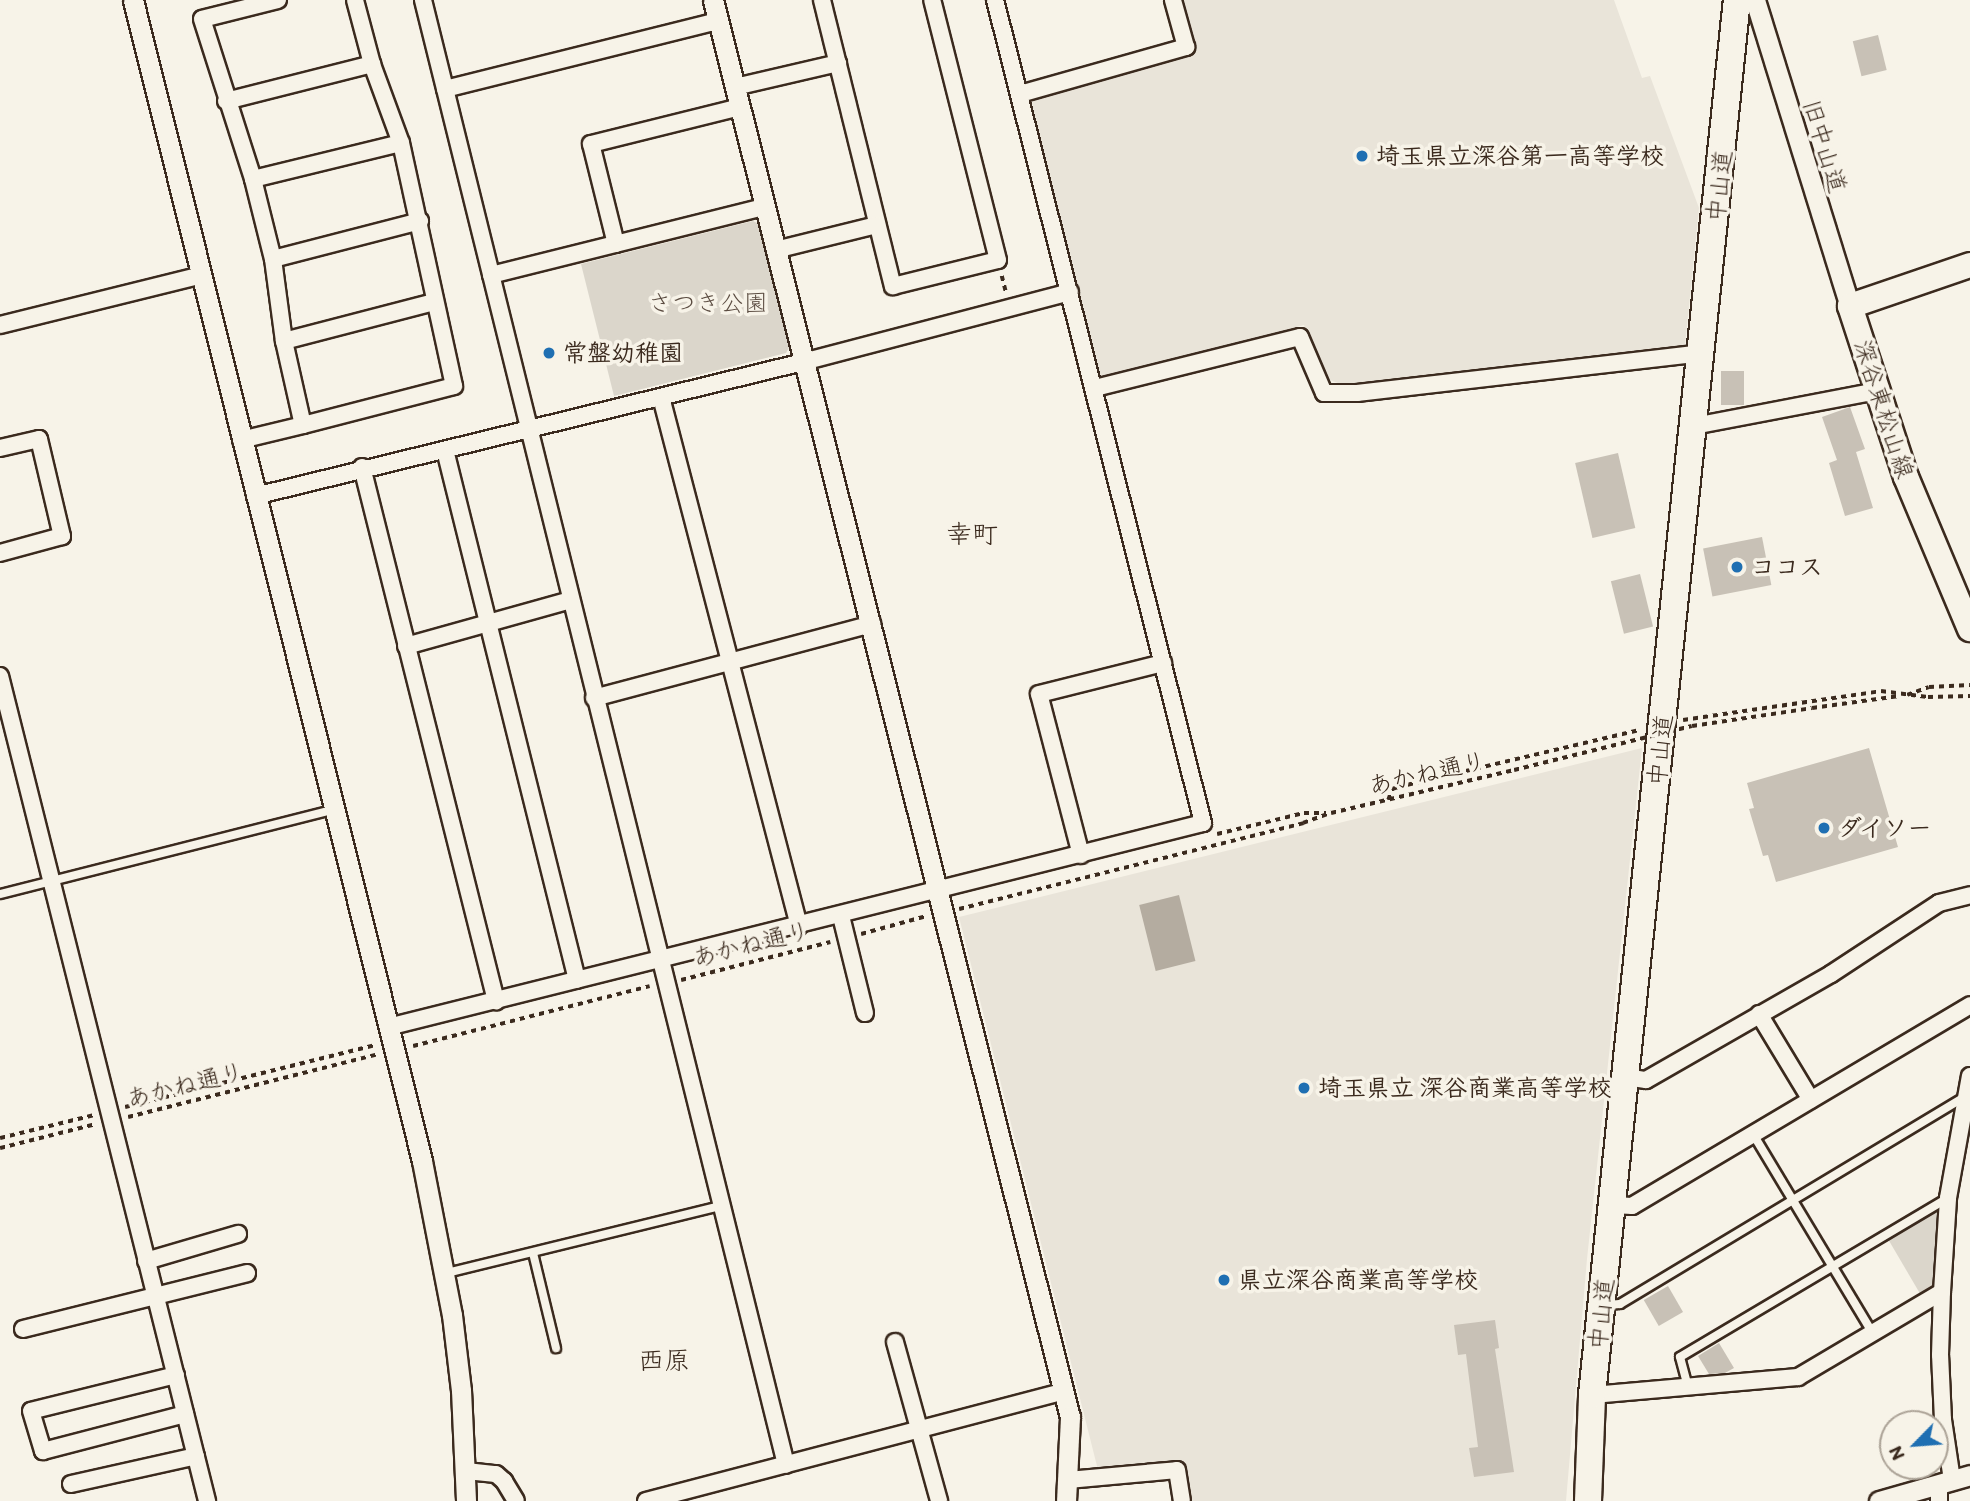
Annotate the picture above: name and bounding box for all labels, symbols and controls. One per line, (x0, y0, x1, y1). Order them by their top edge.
street label: 旧中山道 (1797, 96, 1853, 196)
place label: 埼玉県立深谷第一高等学校 (1376, 142, 1664, 170)
marker: 埼玉県立深谷第一高等学校 (1354, 148, 1370, 164)
street label: 中山道 (1701, 149, 1737, 223)
park label: さつき公園 (648, 289, 768, 317)
street label: 深谷東松山線 (1848, 336, 1920, 482)
place label: 常盤幼稚園 (563, 339, 683, 367)
marker: 常盤幼稚園 (541, 345, 557, 361)
district label: 幸町 (946, 519, 998, 551)
place label: ココス (1751, 553, 1823, 581)
marker: ココス (1729, 559, 1745, 575)
street label: 中山道 (1642, 713, 1678, 787)
street label: あかね通り (1365, 745, 1489, 801)
place label: ダイソー (1838, 814, 1934, 842)
marker: ダイソー (1816, 820, 1832, 836)
street label: あかね通り (689, 916, 813, 972)
street label: あかね通り (123, 1057, 247, 1113)
place label: 埼玉県立 深谷商業高等学校 (1318, 1074, 1611, 1102)
marker: 埼玉県立 深谷商業高等学校 (1296, 1080, 1312, 1096)
place label: 県立深谷商業高等学校 (1238, 1266, 1478, 1294)
marker: 県立深谷商業高等学校 (1216, 1272, 1232, 1288)
street label: 中山道 (1583, 1277, 1619, 1351)
district label: 西原 (638, 1345, 690, 1377)
north arrow (1879, 1410, 1949, 1480)
text: N (1883, 1443, 1909, 1464)

